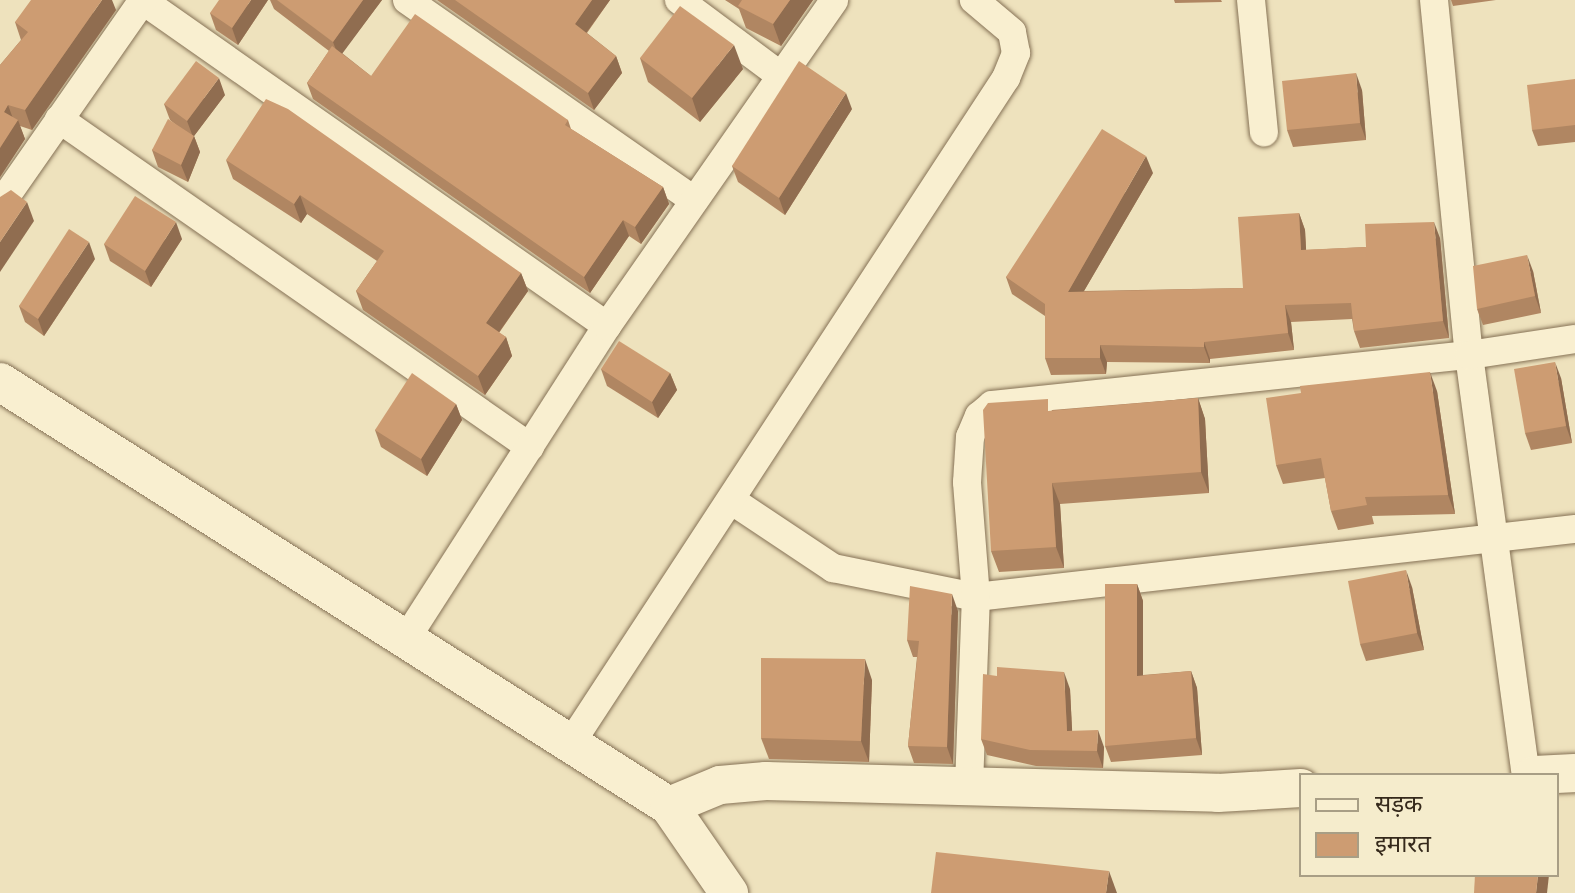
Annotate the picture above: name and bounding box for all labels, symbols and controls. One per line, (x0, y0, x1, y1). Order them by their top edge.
legend (1299, 773, 1559, 877)
text: सड़क (1375, 788, 1423, 819)
text: इमारत (1375, 828, 1431, 859)

